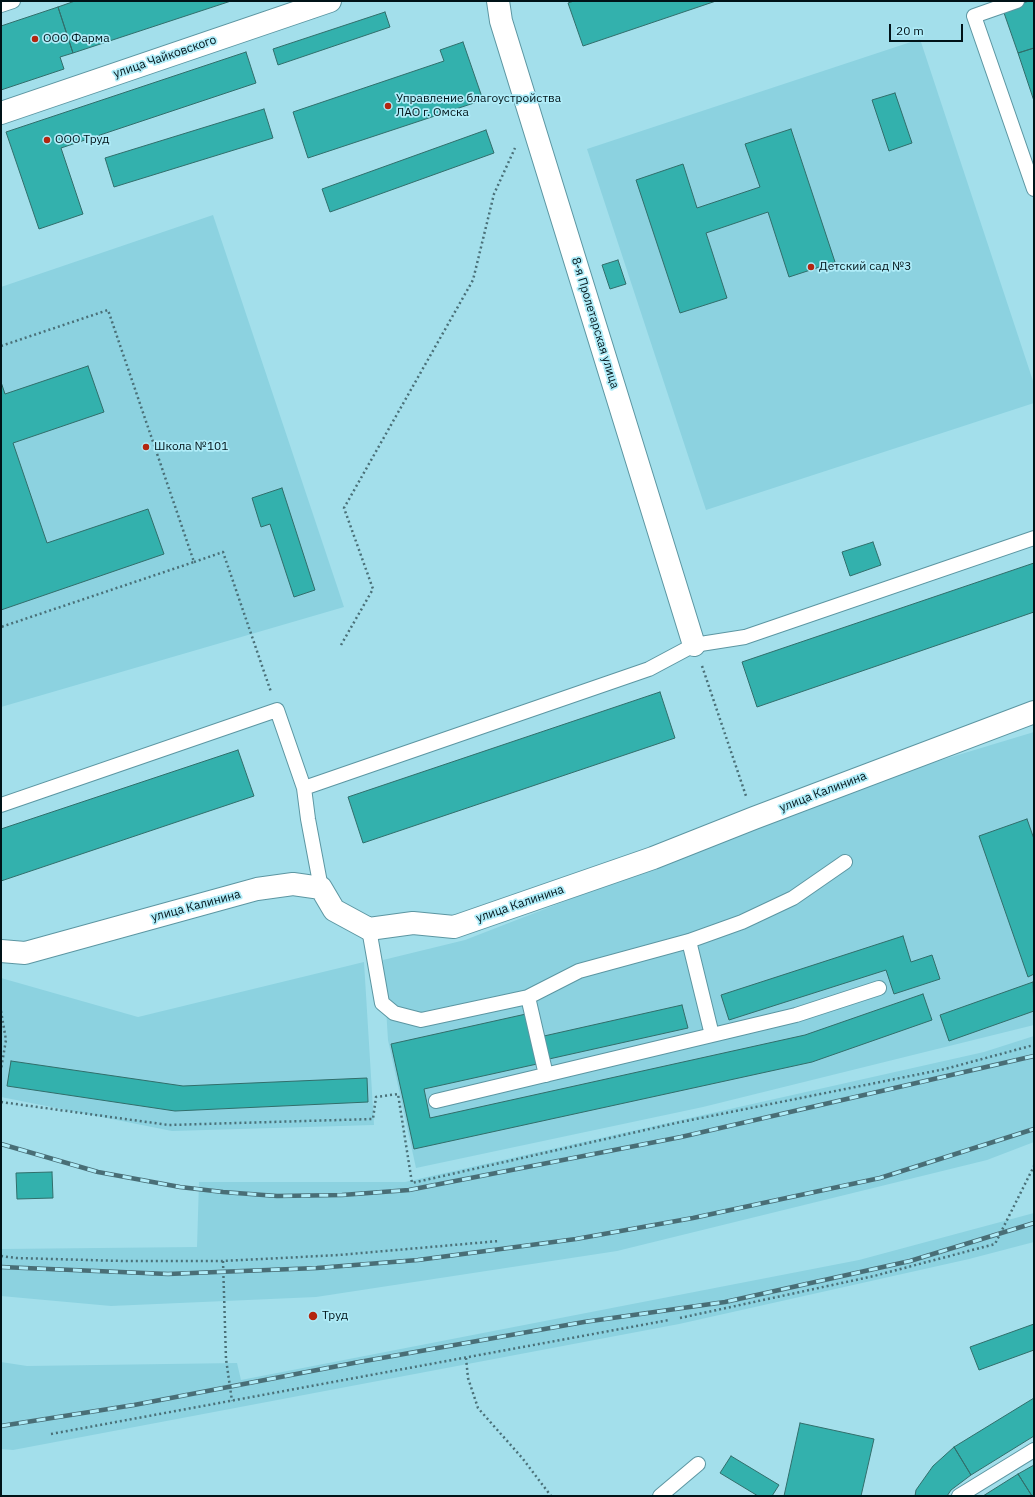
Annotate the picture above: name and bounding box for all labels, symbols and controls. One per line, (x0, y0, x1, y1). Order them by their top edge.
scale bar (891, 16, 965, 42)
text: 20 m (896, 23, 924, 38)
place label: ООО Фарма (43, 32, 110, 46)
street label: улица Чайковского (112, 33, 218, 81)
marker: ООО Фарма (30, 34, 40, 44)
place label: Управление благоустройства ЛАО г. Омска (396, 92, 561, 120)
marker: Управление благоустройства ЛАО г. Омска (383, 101, 393, 111)
place label: ООО Труд (55, 133, 109, 147)
marker: ООО Труд (42, 135, 52, 145)
street label: 8-я Пролетарская улица (568, 256, 622, 390)
place label: Детский сад №3 (819, 260, 911, 274)
marker: Детский сад №3 (806, 262, 816, 272)
place label: Школа №101 (154, 440, 228, 454)
marker: Школа №101 (141, 442, 151, 452)
street label: улица Калинина (778, 769, 868, 815)
street label: улица Калинина (474, 882, 566, 926)
street label: улица Калинина (150, 887, 242, 925)
place label: Труд (322, 1309, 348, 1323)
marker: Труд (307, 1310, 319, 1322)

